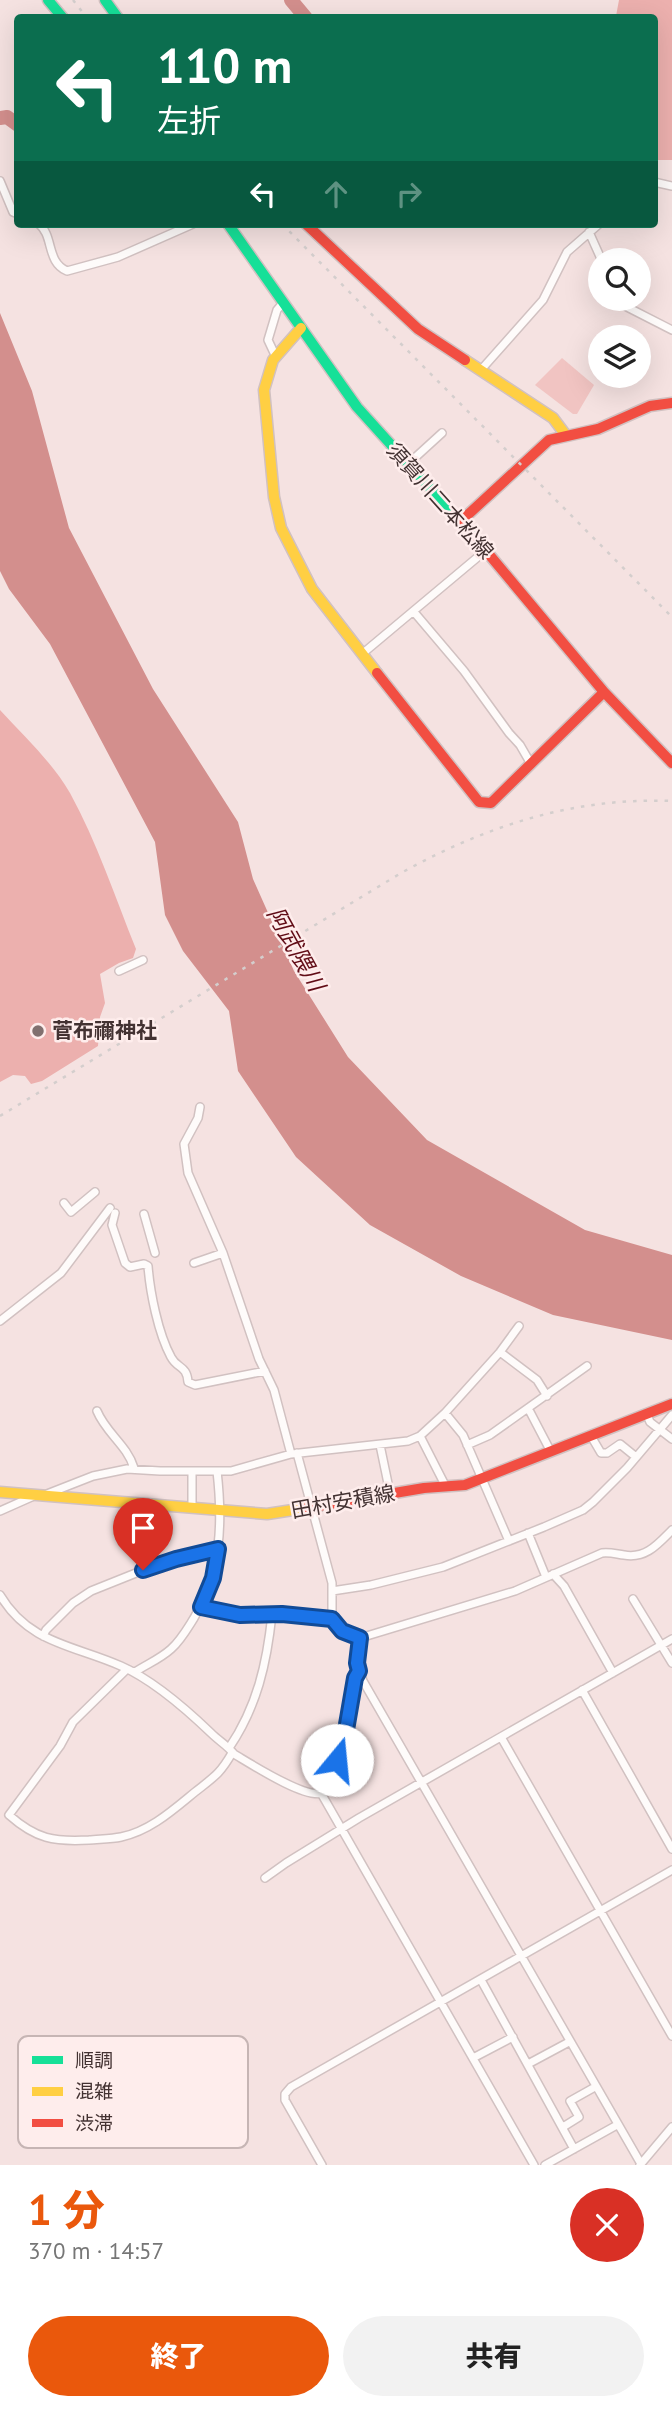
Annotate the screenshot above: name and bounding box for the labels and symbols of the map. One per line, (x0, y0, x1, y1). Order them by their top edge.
street label: 須賀川二本松線 (381, 437, 500, 564)
water label: 阿武隈川 (261, 901, 333, 999)
place label: 菅布禰神社 (52, 1017, 157, 1044)
marker: 菅布禰神社 (30, 1023, 46, 1039)
street label: 田村安積線 (289, 1479, 397, 1524)
pin (113, 1498, 173, 1570)
position arrow (300, 1723, 374, 1797)
legend (18, 2036, 248, 2148)
text: 順調 (75, 2048, 113, 2072)
text: 混雑 (75, 2079, 113, 2103)
text: 渋滞 (75, 2111, 113, 2135)

